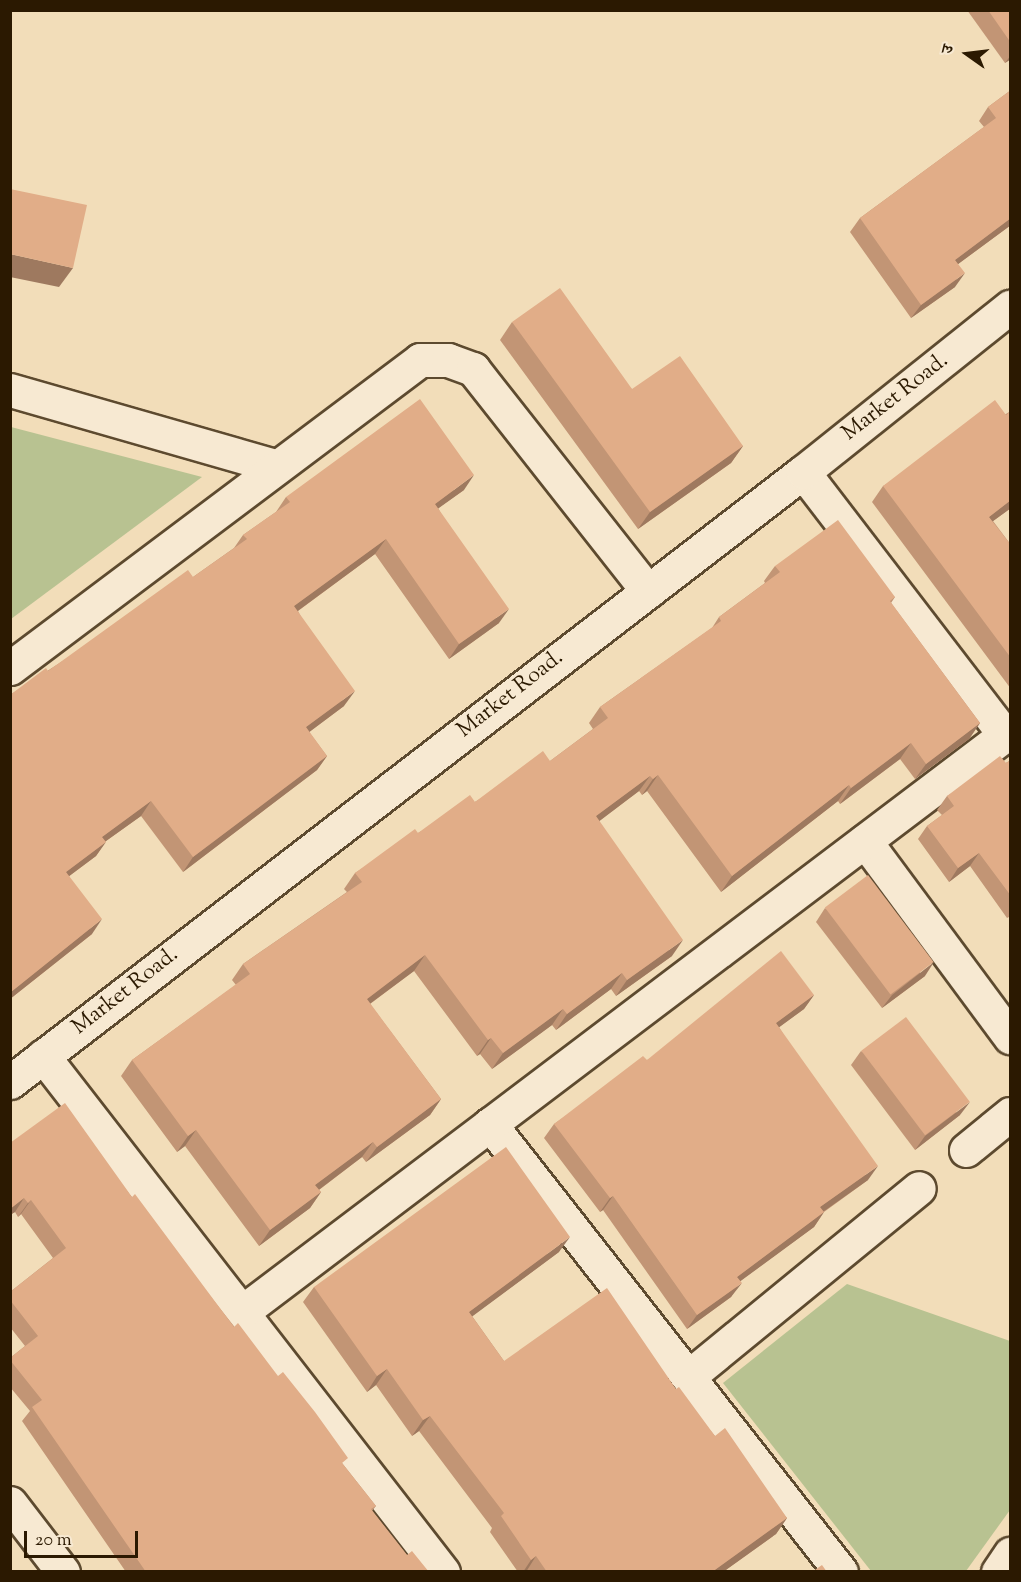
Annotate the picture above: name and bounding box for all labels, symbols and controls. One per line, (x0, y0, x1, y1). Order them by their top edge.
north arrow (937, 24, 997, 84)
text: उ (937, 43, 961, 56)
street label: Market Road. (838, 348, 954, 448)
street label: Market Road. (453, 645, 569, 745)
street label: Market Road. (68, 942, 184, 1042)
scale bar (27, 1519, 141, 1557)
text: 20 m (35, 1528, 72, 1554)

